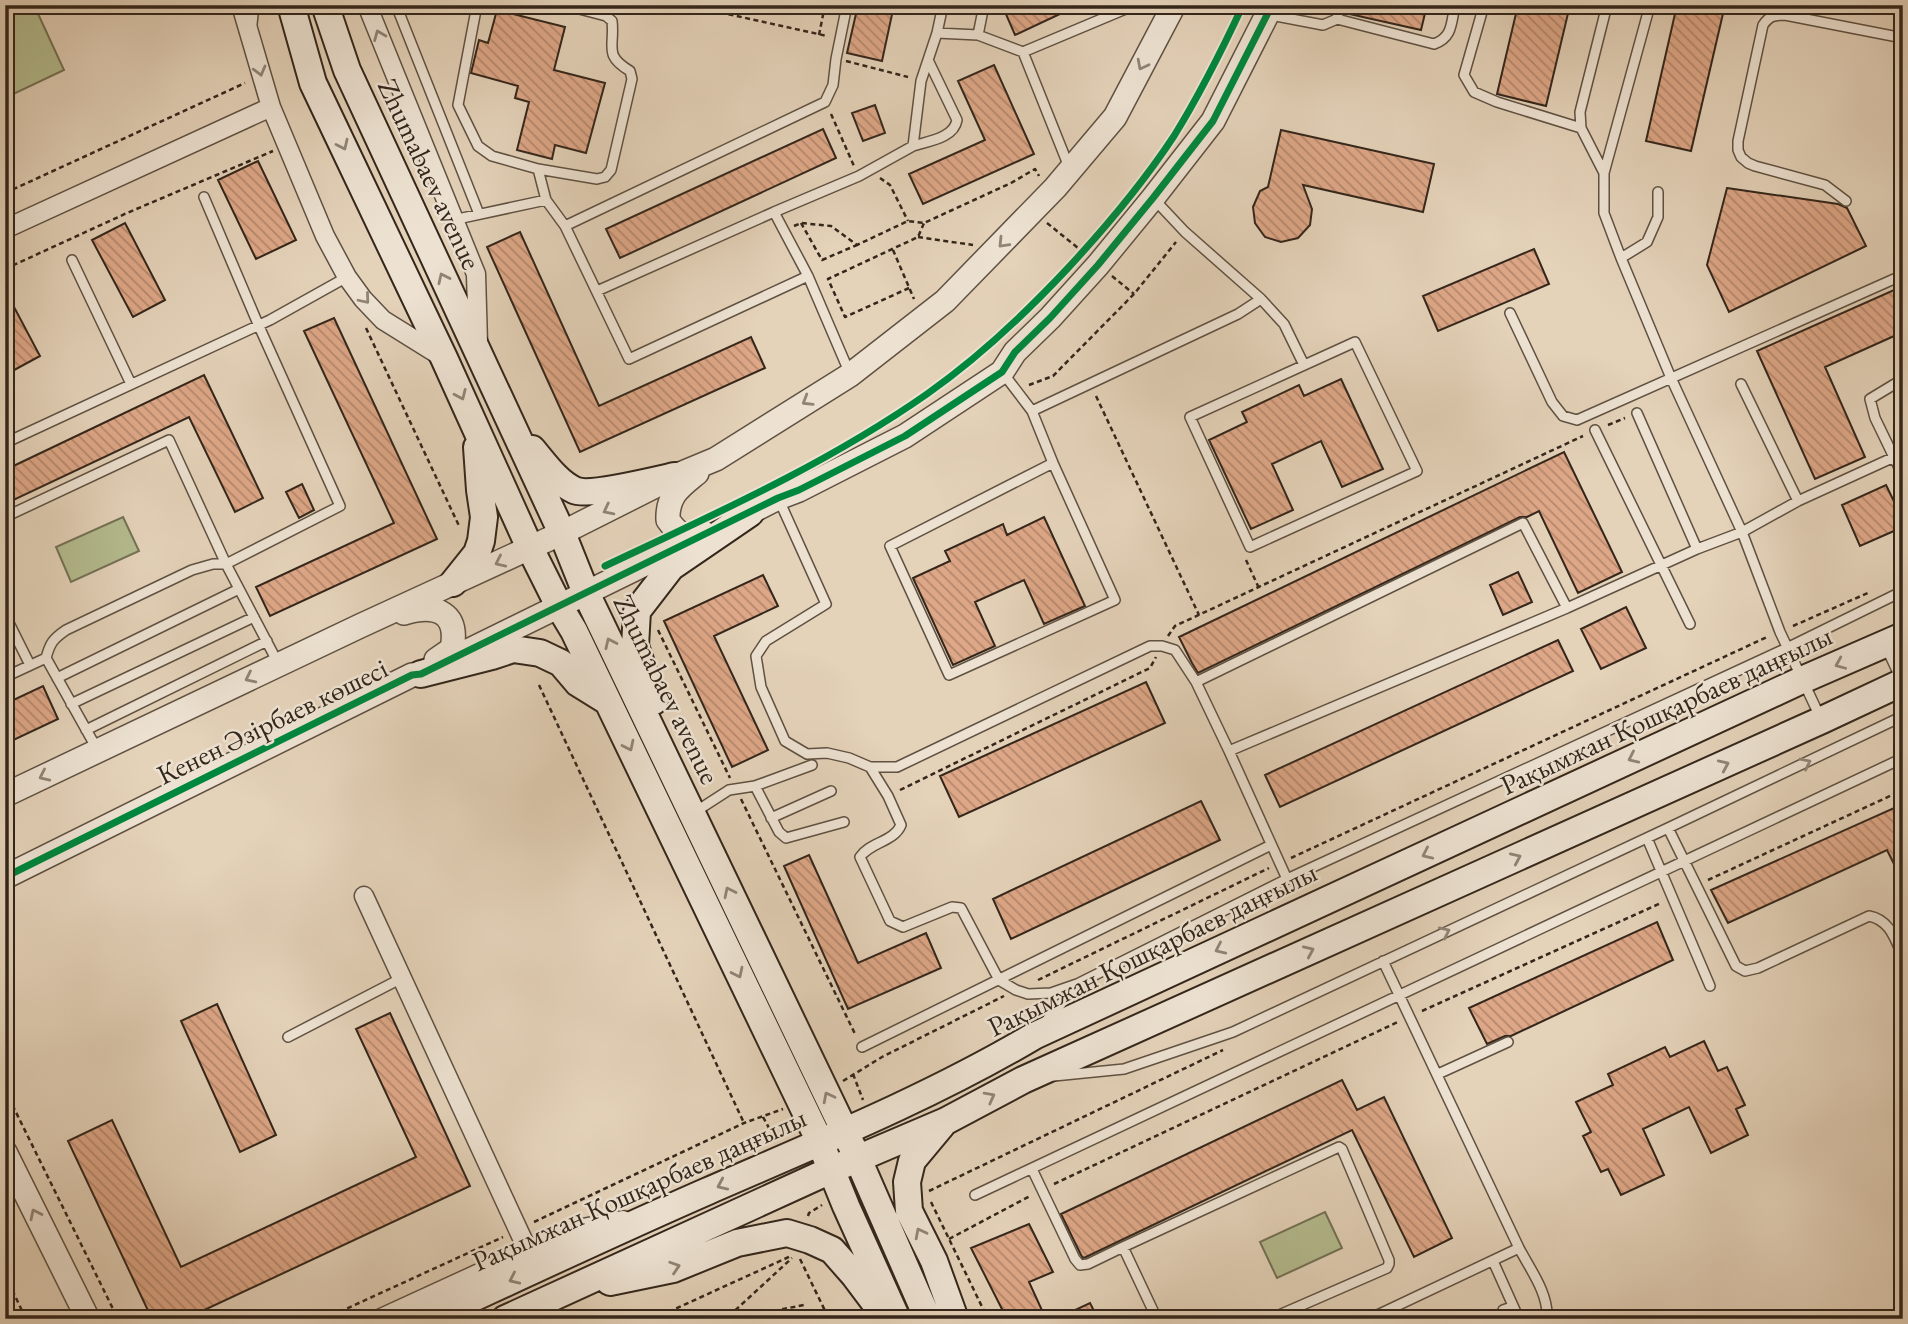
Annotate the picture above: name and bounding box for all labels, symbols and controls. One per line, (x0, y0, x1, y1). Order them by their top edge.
one-way arrow (373, 29, 387, 41)
one-way arrow (1136, 58, 1150, 70)
one-way arrow (252, 65, 267, 77)
street label: Zhumabaev avenue (370, 73, 490, 275)
one-way arrow (334, 138, 348, 150)
one-way arrow (998, 235, 1011, 248)
one-way arrow (438, 272, 452, 285)
one-way arrow (356, 291, 369, 303)
one-way arrow (453, 388, 467, 400)
one-way arrow (802, 393, 815, 406)
one-way arrow (603, 501, 615, 515)
one-way arrow (495, 553, 508, 567)
street label: Zhumabaev avenue (606, 588, 728, 790)
street label: Рақымжан Қошқарбаев даңғылы (1494, 617, 1838, 803)
one-way arrow (604, 638, 618, 650)
street label: Кенен Әзірбаев көшесі (151, 649, 393, 793)
one-way arrow (1835, 656, 1848, 670)
one-way arrow (245, 670, 257, 684)
one-way arrow (620, 739, 634, 751)
one-way arrow (1628, 750, 1641, 764)
one-way arrow (1799, 757, 1811, 771)
one-way arrow (1716, 759, 1729, 773)
one-way arrow (39, 768, 52, 782)
one-way arrow (1422, 846, 1434, 860)
one-way arrow (1509, 852, 1521, 866)
street label: Рақымжан Қошқарбаев даңғылы (981, 853, 1323, 1045)
one-way arrow (724, 887, 738, 899)
one-way arrow (1437, 926, 1450, 940)
one-way arrow (1215, 941, 1228, 955)
one-way arrow (1301, 945, 1314, 959)
one-way arrow (730, 966, 744, 978)
one-way arrow (822, 1092, 836, 1104)
one-way arrow (983, 1092, 996, 1105)
street label: Рақымжан Қошқарбаев даңғылы (466, 1099, 812, 1279)
one-way arrow (716, 1177, 729, 1191)
one-way arrow (30, 1209, 44, 1221)
one-way arrow (914, 1228, 928, 1240)
one-way arrow (668, 1261, 681, 1275)
one-way arrow (509, 1271, 522, 1285)

